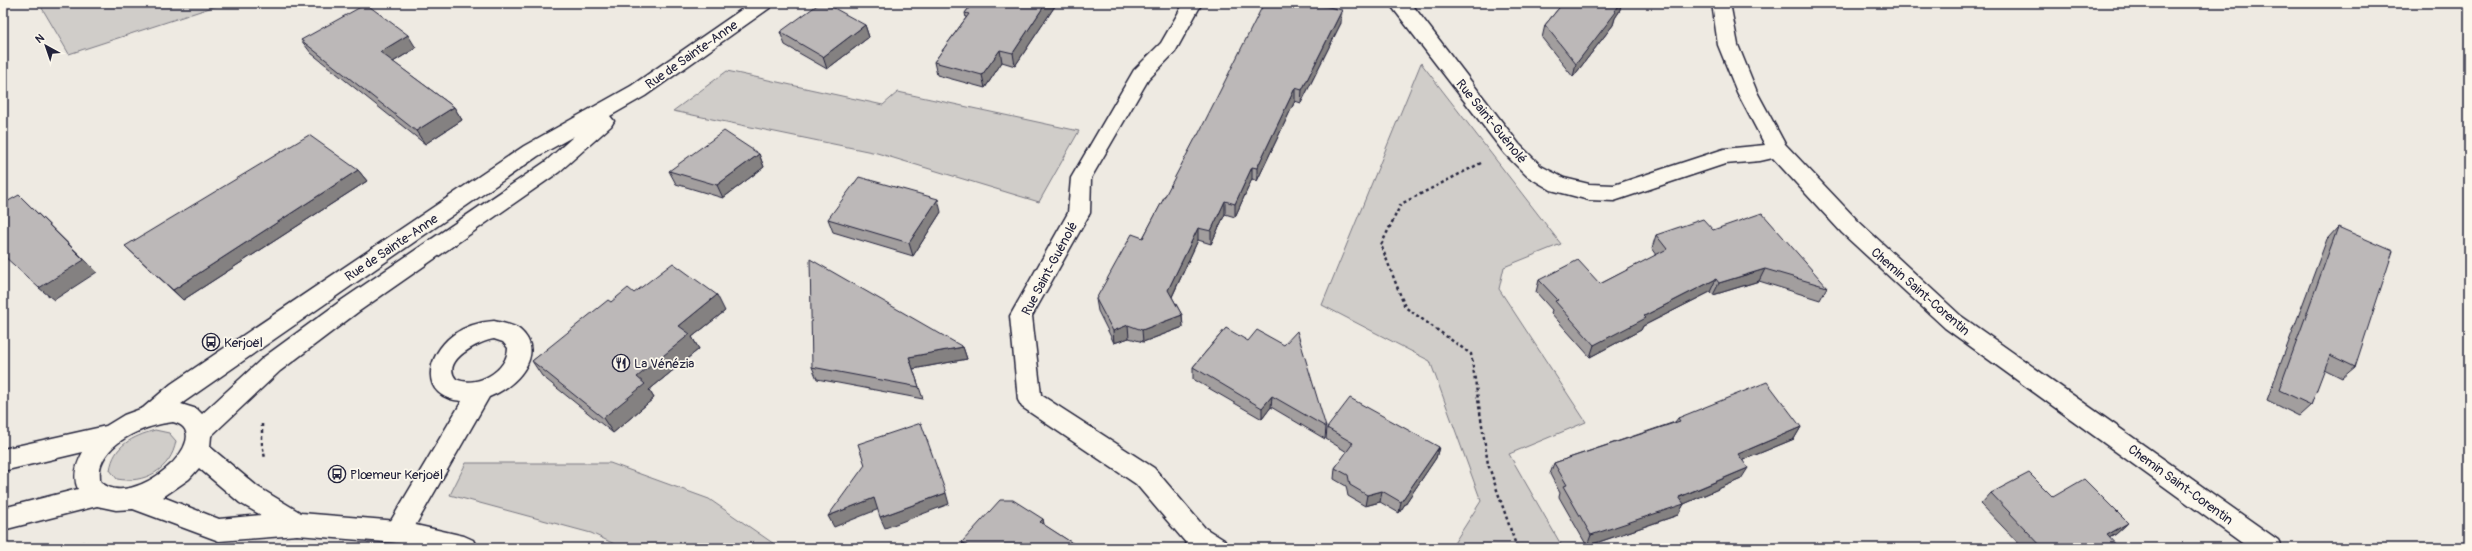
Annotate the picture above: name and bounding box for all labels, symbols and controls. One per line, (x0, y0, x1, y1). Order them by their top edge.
street label: Rue de Sainte-Anne (642, 17, 741, 93)
north arrow (26, 26, 66, 66)
text: N (33, 31, 47, 46)
street label: Rue Saint-Guénolé (1452, 76, 1530, 167)
street label: Rue de Sainte-Anne (342, 210, 442, 285)
street label: Rue Saint-Guénolé (1018, 219, 1081, 318)
street label: Chemin Saint-Corentin (1868, 244, 1973, 339)
bus stop icon: Kerjoël (201, 332, 221, 352)
place label: Kerjoël (224, 335, 263, 351)
restaurant icon: La Vénézia (611, 353, 631, 373)
place label: La Vénézia (634, 356, 694, 372)
street label: Chemin Saint-Corentin (2125, 441, 2236, 528)
bus stop icon: Plœmeur Kerjoël (327, 464, 347, 484)
place label: Plœmeur Kerjoël (350, 467, 443, 483)

